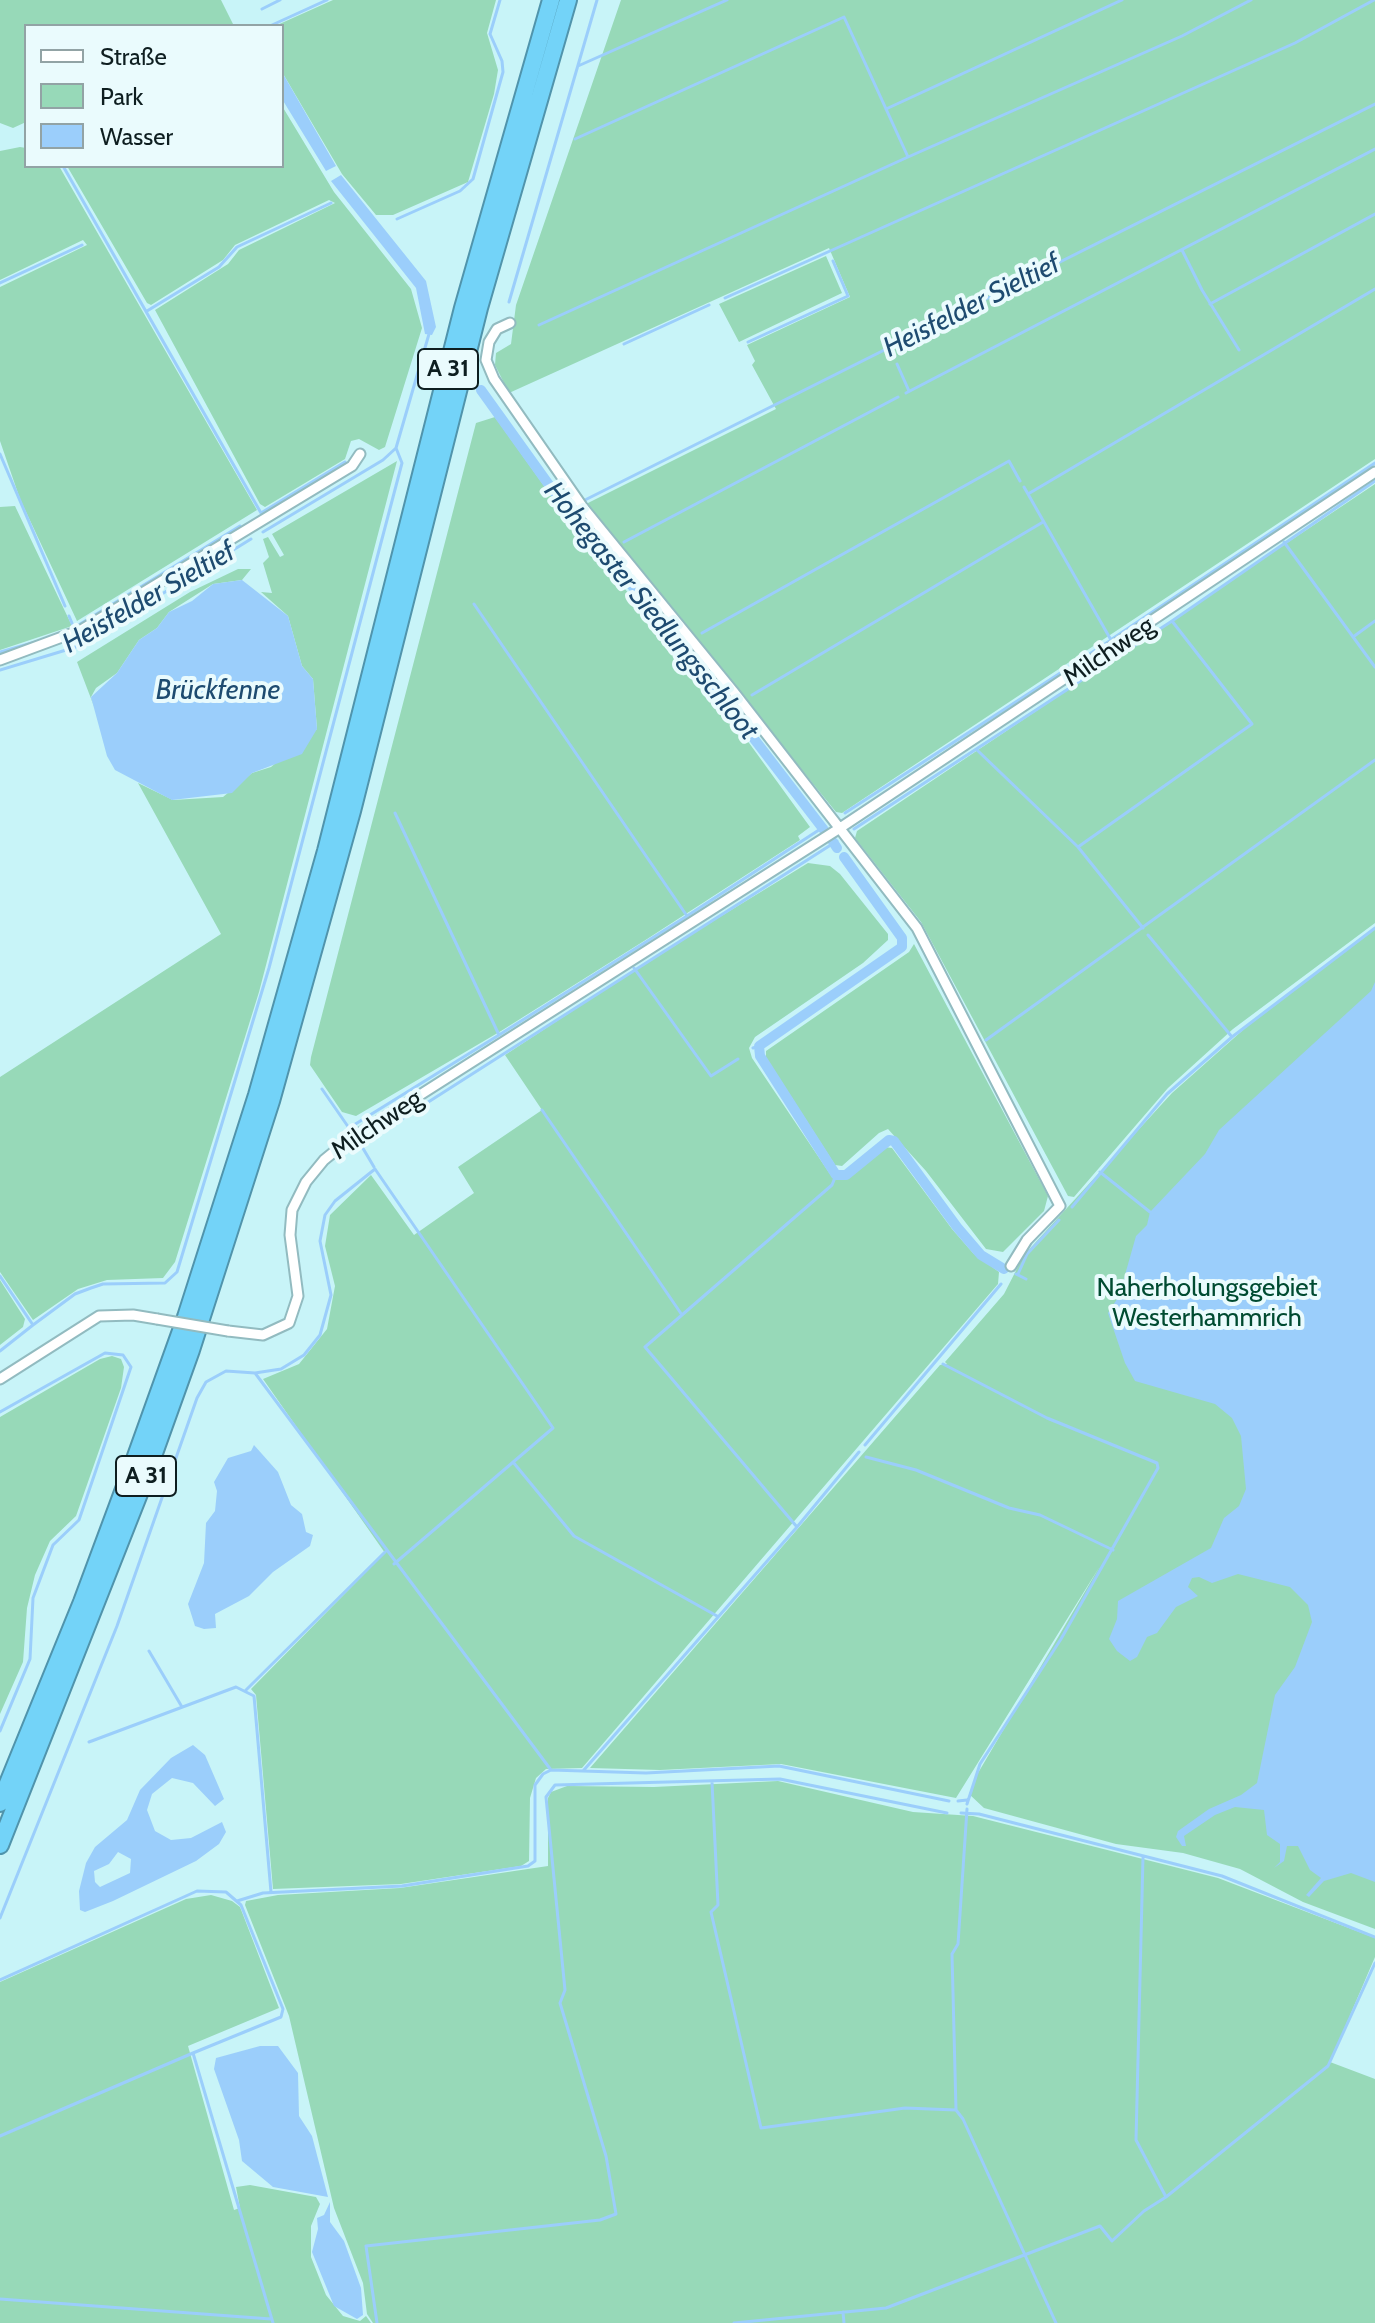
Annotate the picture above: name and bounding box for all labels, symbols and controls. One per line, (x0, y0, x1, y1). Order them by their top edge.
legend (24, 24, 284, 168)
text: Straße (100, 42, 167, 71)
text: Park (100, 82, 143, 111)
text: Wasser (100, 122, 173, 151)
water label: Heisfelder Sieltief (878, 247, 1066, 365)
road number: A 31 (418, 349, 478, 389)
water label: Hohegaster Siedlungsschloot (537, 475, 765, 747)
water label: Heisfelder Sieltief (57, 535, 241, 661)
street label: Milchweg (1058, 610, 1160, 694)
water label: Brückfenne (156, 674, 280, 708)
street label: Milchweg (326, 1083, 428, 1167)
park label: Naherholungsgebiet Westerhammrich (1097, 1272, 1317, 1334)
road number: A 31 (116, 1456, 176, 1496)

